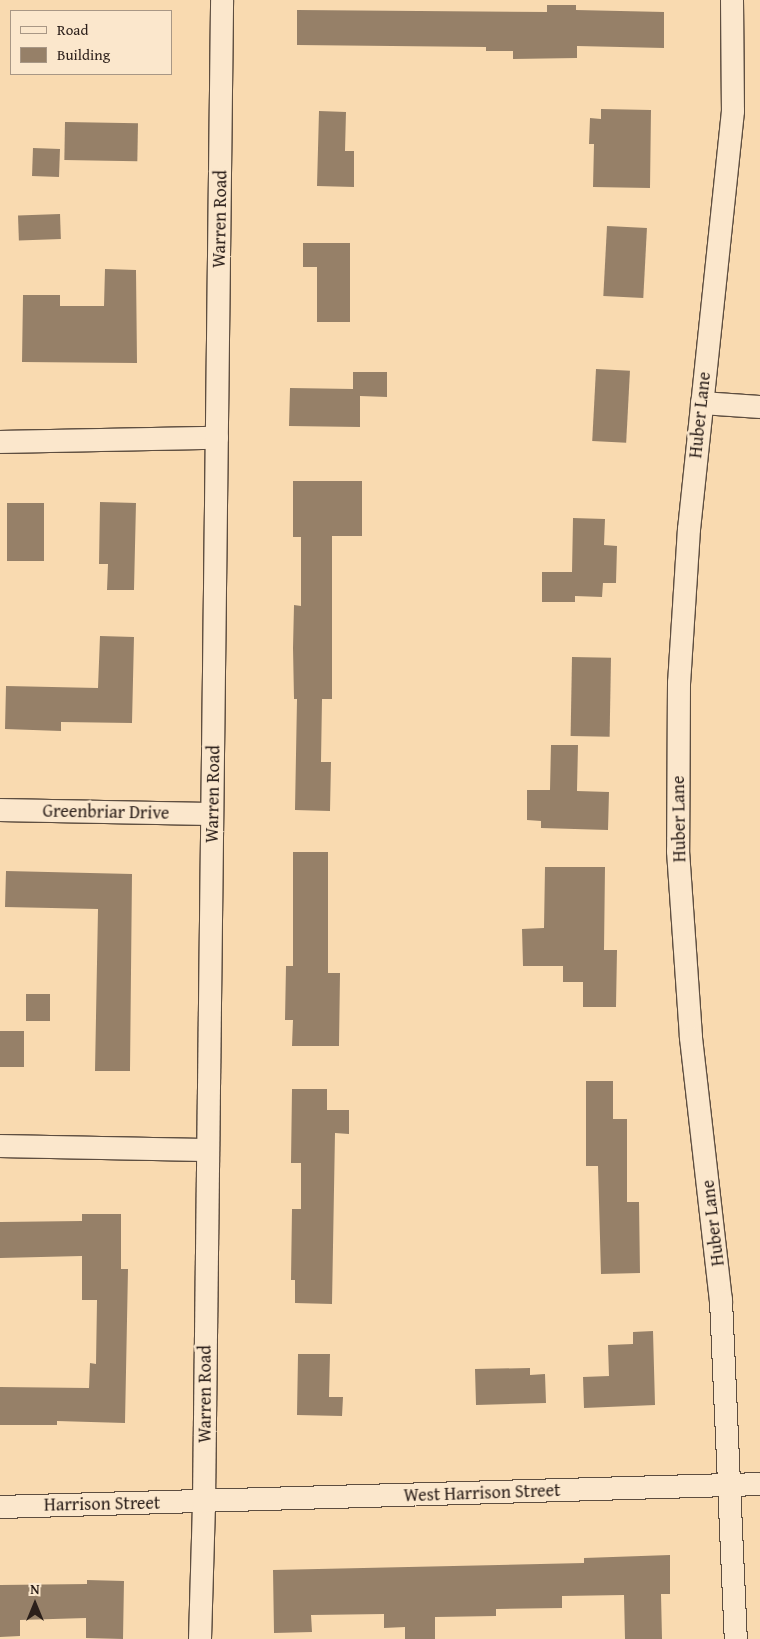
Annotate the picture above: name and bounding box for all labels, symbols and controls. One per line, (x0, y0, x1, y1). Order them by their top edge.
legend (10, 10, 172, 75)
text: Road (57, 19, 88, 40)
text: Building (57, 44, 110, 65)
street label: Warren Road (208, 170, 232, 268)
street label: Huber Lane (685, 371, 715, 459)
street label: Warren Road (201, 745, 225, 843)
street label: Huber Lane (667, 775, 691, 863)
street label: Greenbriar Drive (42, 800, 170, 824)
street label: Huber Lane (697, 1179, 729, 1267)
street label: Warren Road (194, 1345, 216, 1443)
street label: West Harrison Street (403, 1479, 561, 1507)
street label: Harrison Street (44, 1492, 160, 1516)
north arrow (10, 1579, 60, 1629)
text: N (30, 1579, 40, 1599)

